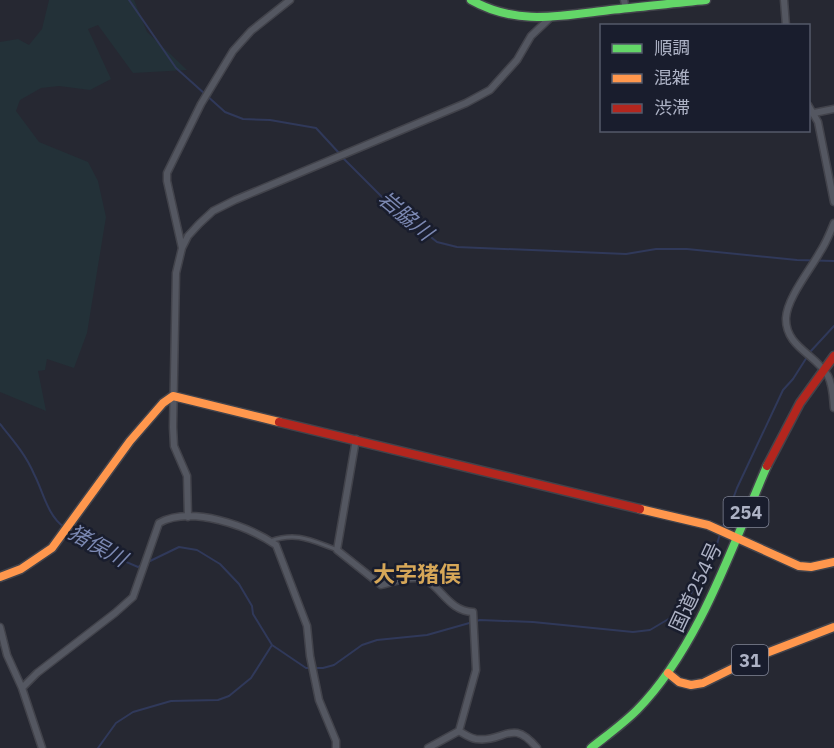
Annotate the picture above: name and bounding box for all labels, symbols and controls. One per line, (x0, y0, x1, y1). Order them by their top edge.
legend (600, 24, 810, 132)
text: 順調 (654, 36, 690, 59)
text: 混雑 (654, 66, 690, 89)
text: 渋滞 (654, 96, 690, 119)
water label: 岩脇川 (373, 184, 441, 247)
road number: 254 (724, 497, 768, 527)
water label: 猪俣川 (64, 517, 134, 573)
street label: 国道254号 (662, 538, 728, 636)
district label: 大字猪俣 (373, 559, 461, 588)
road number: 31 (732, 645, 768, 675)

